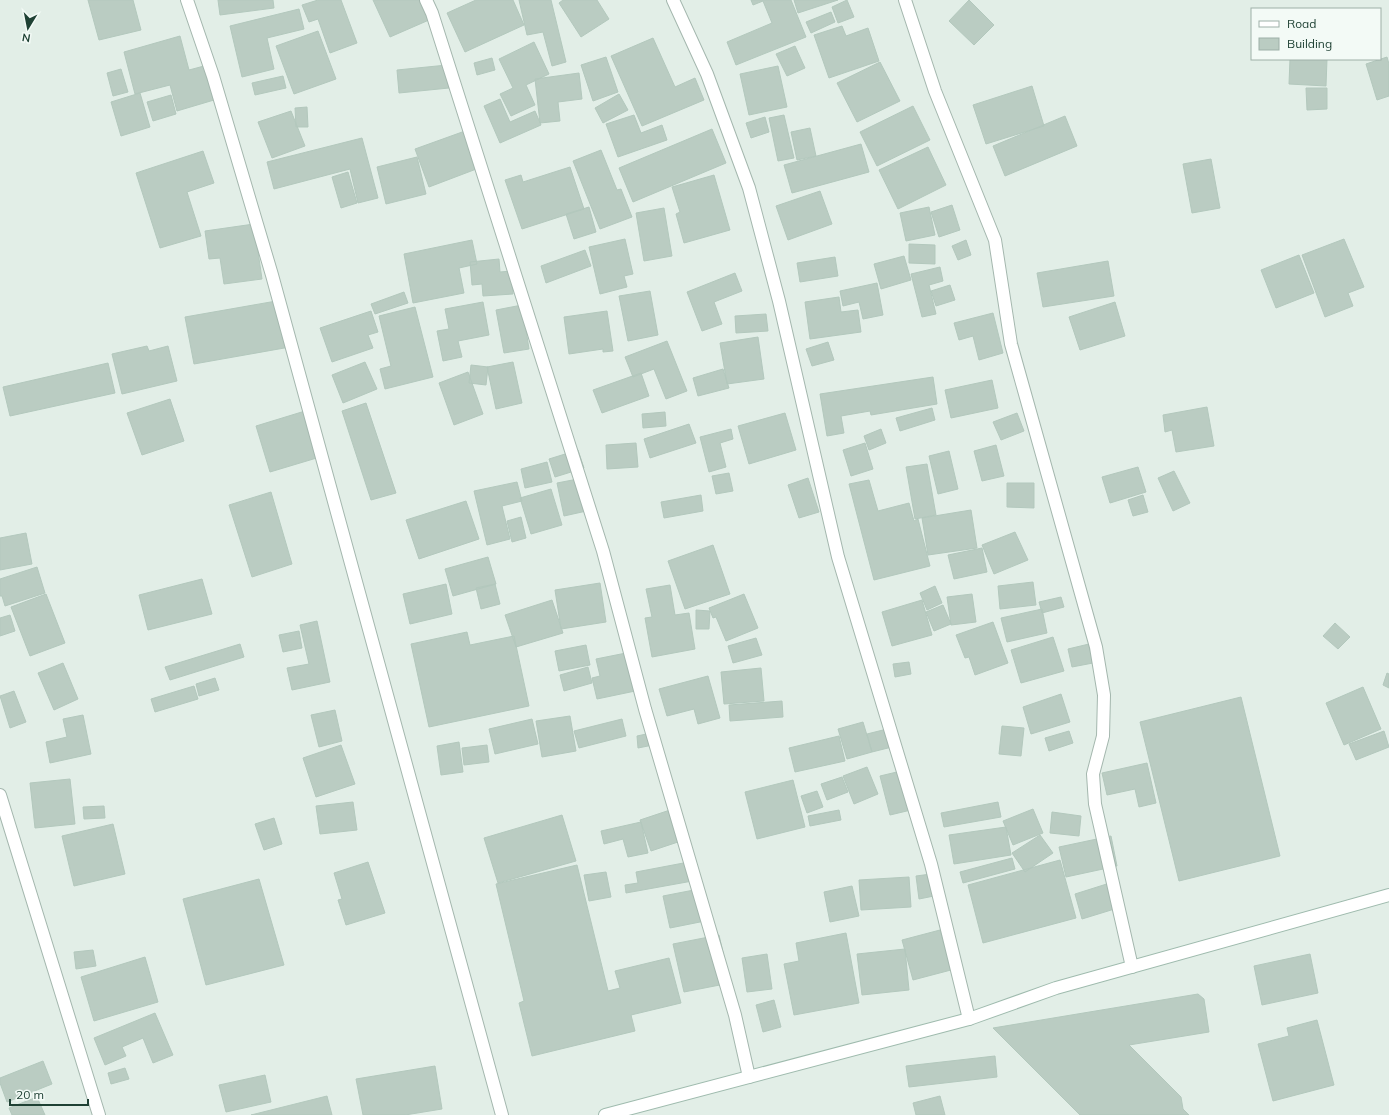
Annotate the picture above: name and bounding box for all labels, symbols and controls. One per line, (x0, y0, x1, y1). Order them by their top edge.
north arrow (8, 8, 48, 48)
legend (1251, 8, 1381, 60)
text: Road (1287, 16, 1316, 31)
text: N (21, 30, 32, 45)
text: Building (1287, 36, 1332, 51)
scale bar (10, 1081, 88, 1107)
text: 20 m (16, 1087, 44, 1102)

